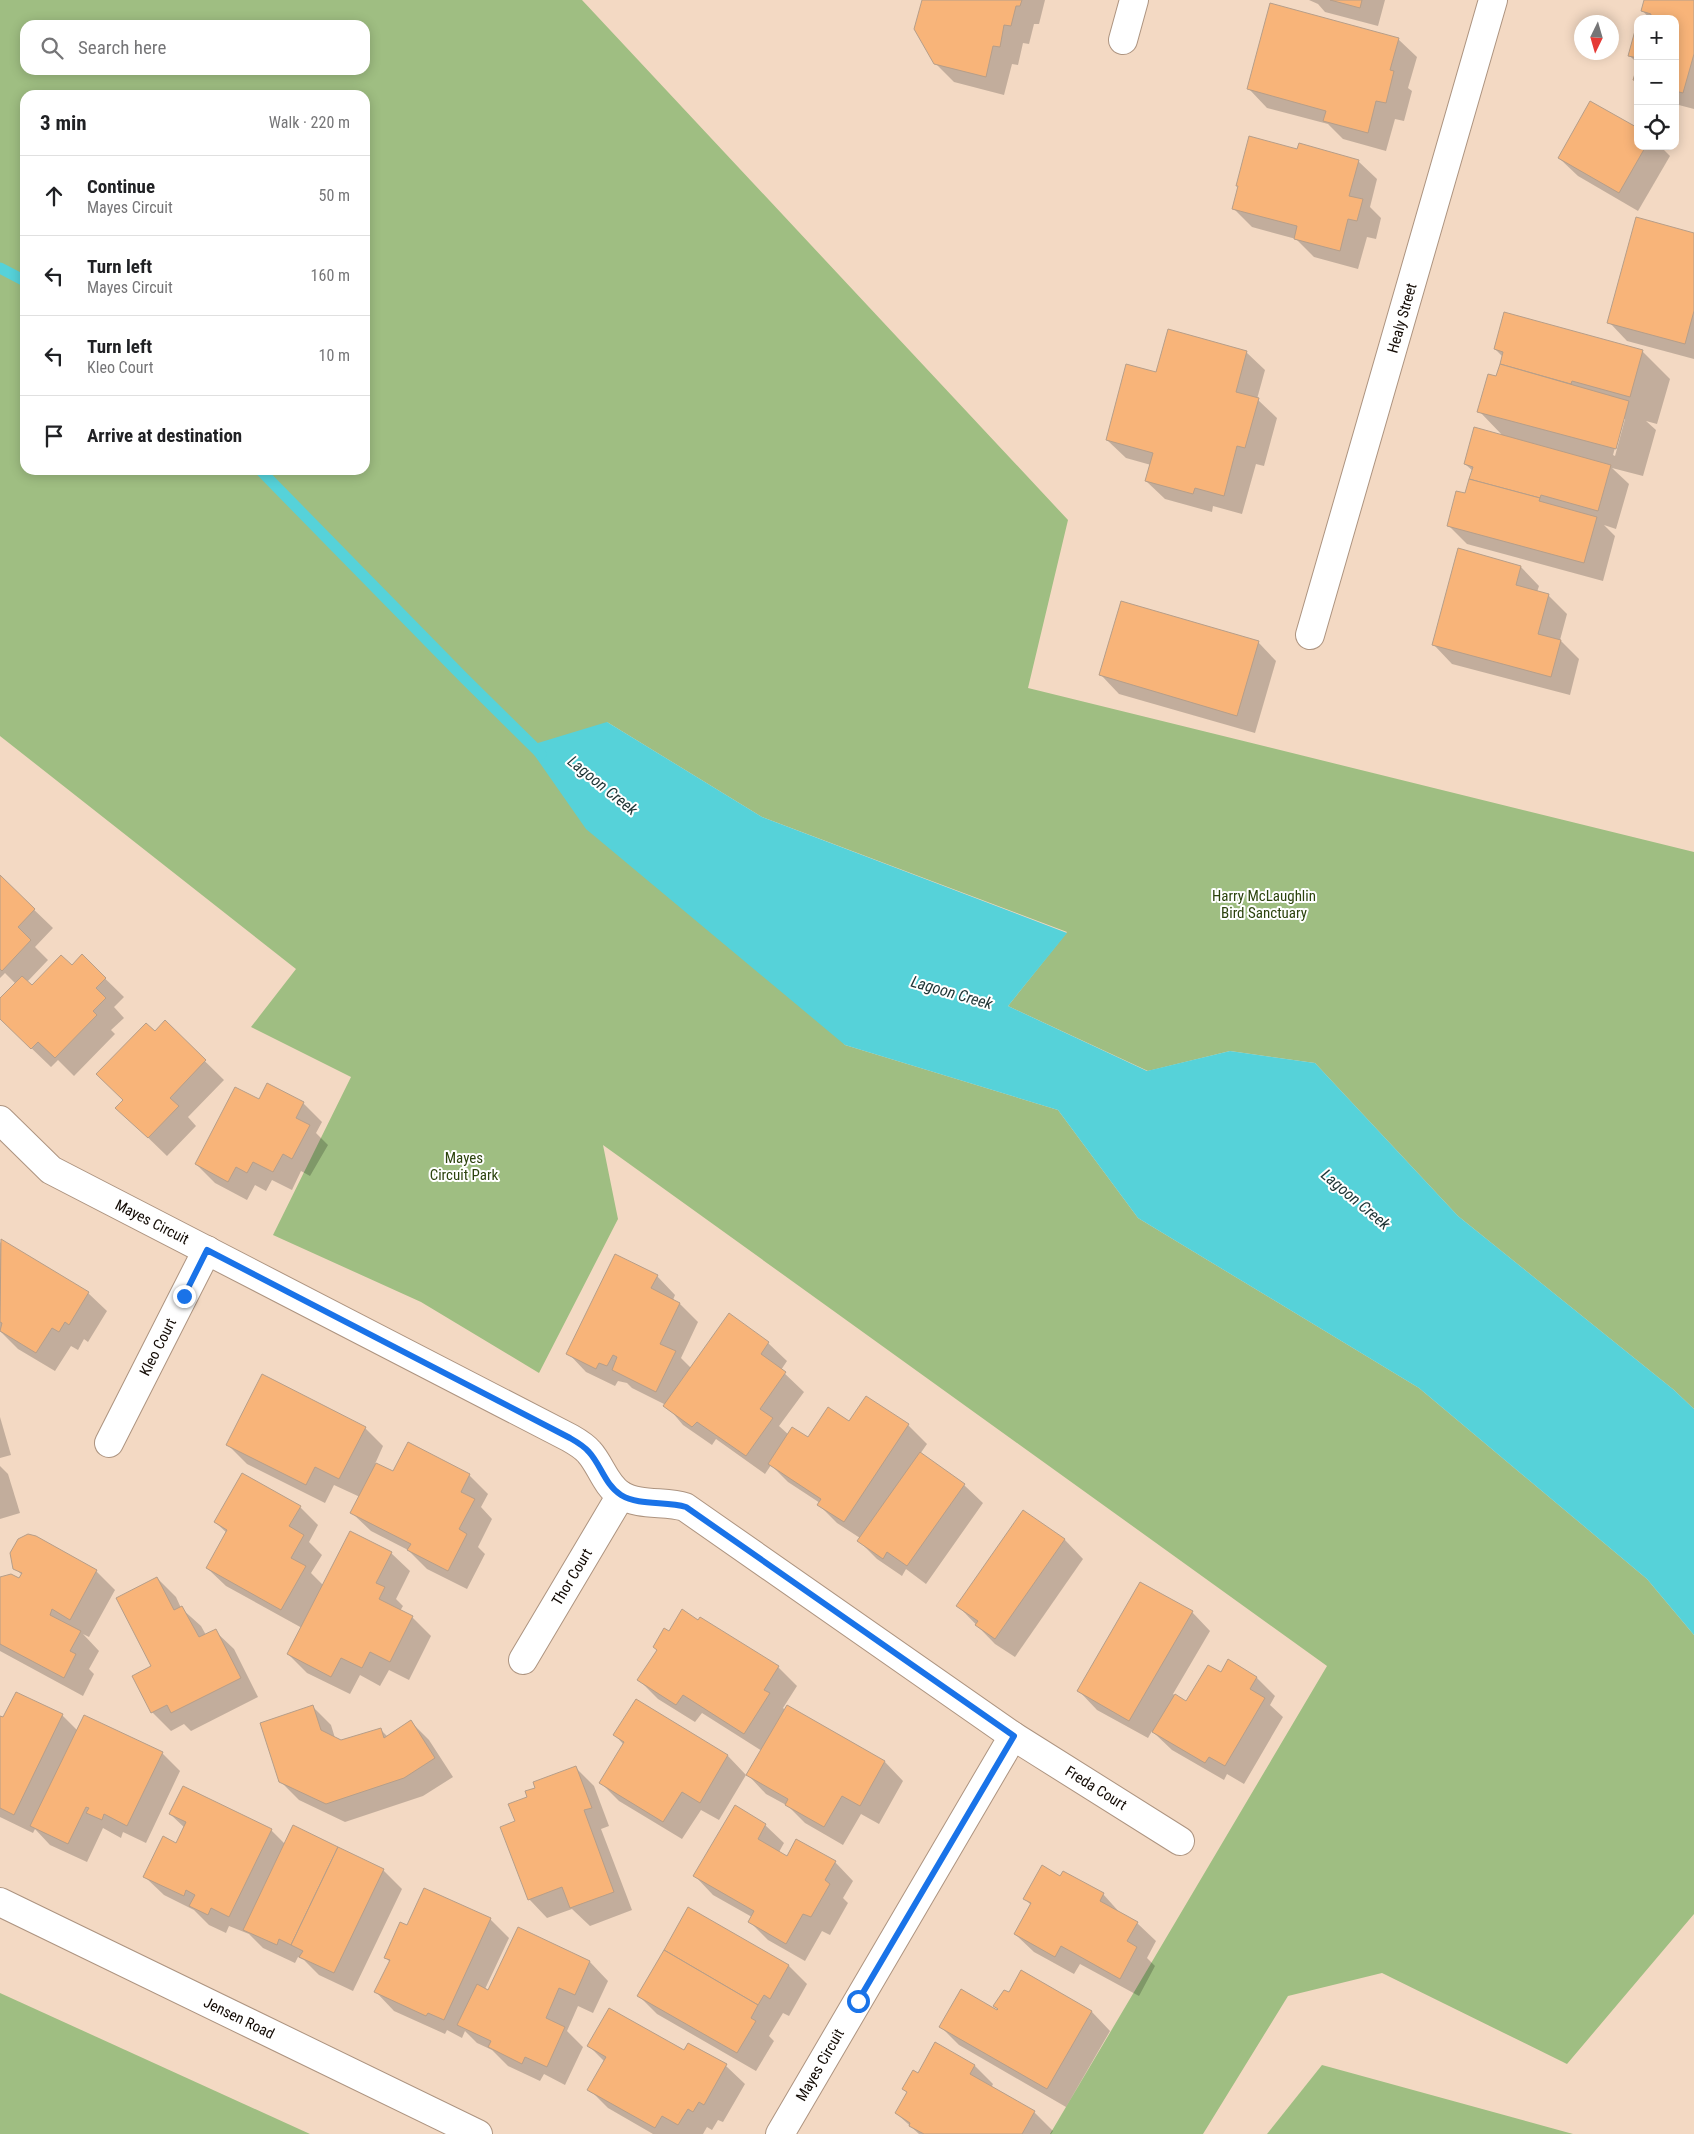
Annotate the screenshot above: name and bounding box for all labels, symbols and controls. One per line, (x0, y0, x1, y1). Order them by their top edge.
north arrow (1574, 15, 1619, 60)
map controls (1634, 15, 1679, 150)
button: + (1634, 15, 1679, 60)
search box (20, 20, 370, 75)
icon: search (38, 34, 66, 62)
text: Search here (78, 36, 166, 59)
button: − (1634, 60, 1679, 105)
button: locate (1634, 105, 1679, 150)
text: 3 min (40, 111, 87, 135)
text: Walk · 220 m (269, 113, 350, 132)
text: Continue (87, 175, 155, 198)
icon: ahead (40, 182, 68, 210)
text: 50 m (318, 186, 350, 205)
text: Mayes Circuit (87, 198, 173, 217)
text: Turn left (87, 255, 152, 278)
icon: left (40, 262, 68, 290)
text: 160 m (311, 266, 350, 285)
text: Mayes Circuit (87, 278, 173, 297)
street label: Healy Street (1383, 281, 1421, 355)
text: Turn left (87, 335, 152, 358)
icon: left (40, 342, 68, 370)
text: 10 m (318, 346, 350, 365)
text: Kleo Court (87, 358, 153, 377)
icon: arrive (40, 422, 68, 450)
text: Arrive at destination (87, 424, 242, 447)
water label: Lagoon Creek (564, 752, 642, 820)
park label: Harry McLaughlin Bird Sanctuary (1212, 887, 1316, 922)
water label: Lagoon Creek (909, 972, 996, 1013)
park label: Mayes Circuit Park (430, 1149, 499, 1184)
water label: Lagoon Creek (1317, 1165, 1395, 1234)
street label: Mayes Circuit (112, 1196, 192, 1248)
route end (173, 1285, 196, 1308)
street label: Kleo Court (136, 1315, 180, 1379)
street label: Thor Court (548, 1545, 596, 1609)
street label: Freda Court (1062, 1762, 1130, 1814)
route start (847, 1990, 870, 2013)
street label: Jensen Road (201, 1993, 277, 2043)
street label: Mayes Circuit (792, 2026, 848, 2104)

